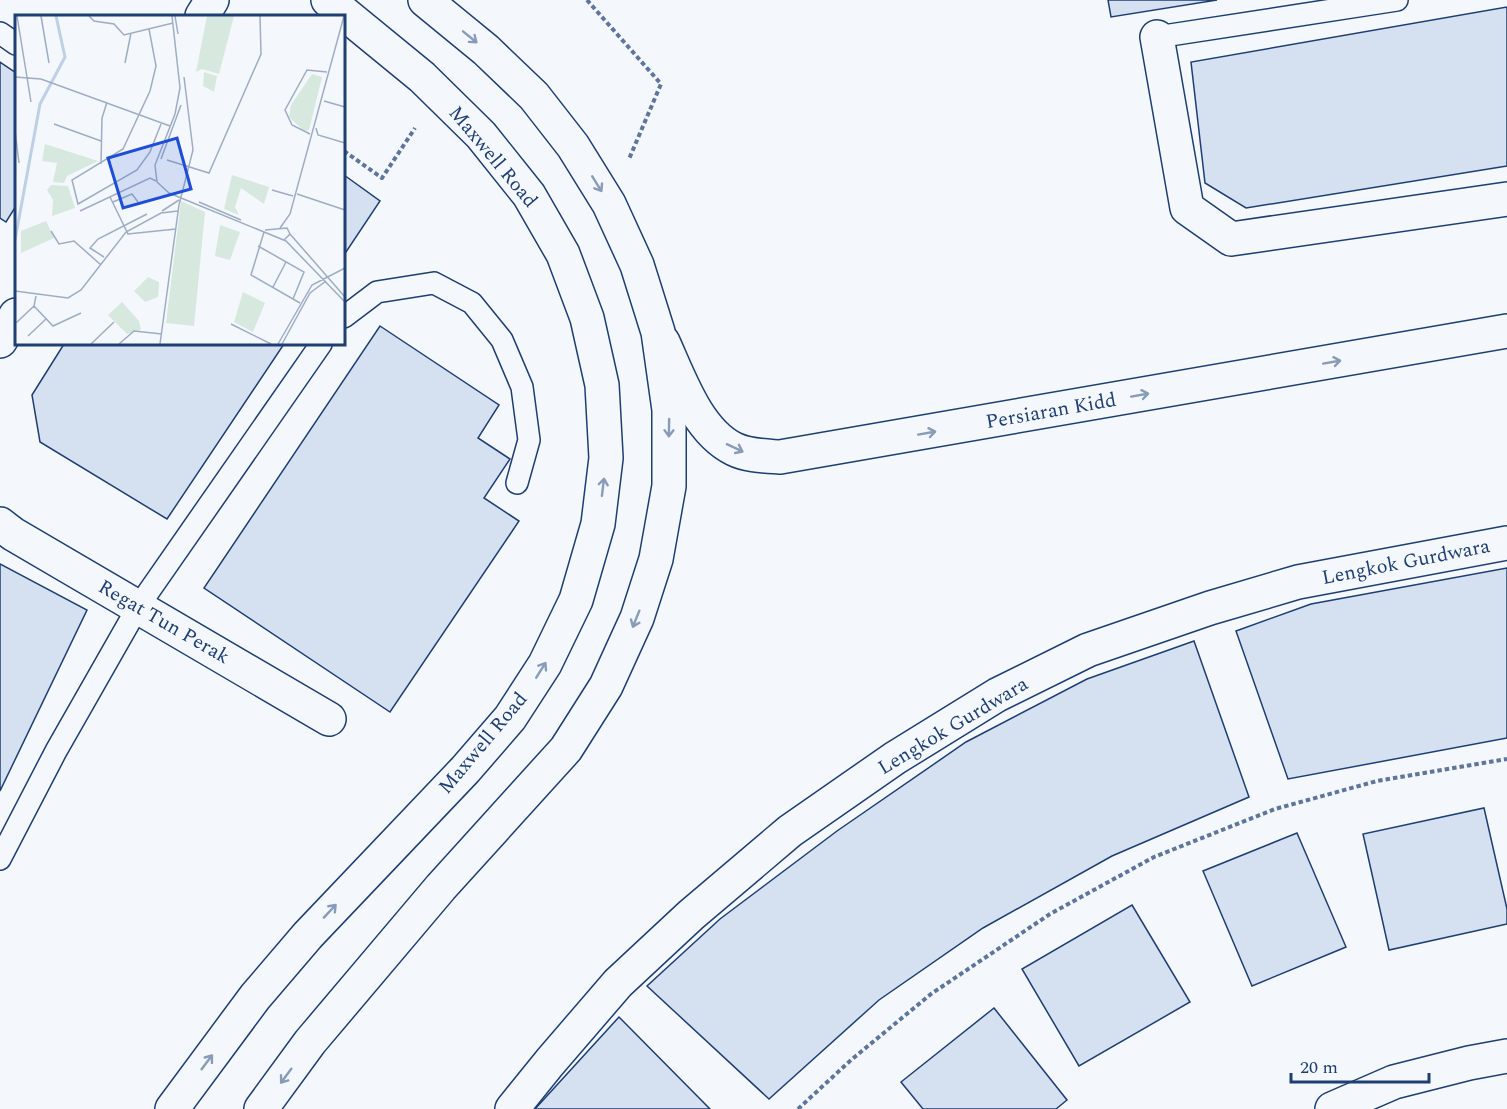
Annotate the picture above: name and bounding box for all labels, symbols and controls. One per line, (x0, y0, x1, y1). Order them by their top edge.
inset map (15, 15, 345, 345)
one-way arrow (462, 30, 478, 43)
street label: Maxwell Road (441, 99, 545, 215)
one-way arrow (591, 175, 603, 192)
one-way arrow (1321, 356, 1341, 367)
street label: Persiaran Kidd (983, 385, 1119, 437)
one-way arrow (1129, 390, 1149, 401)
one-way arrow (663, 418, 675, 438)
one-way arrow (916, 427, 936, 438)
one-way arrow (726, 442, 744, 454)
one-way arrow (597, 477, 608, 497)
street label: Lengkok Gurdwara (1319, 531, 1493, 593)
street label: Regat Tun Perak (93, 572, 235, 672)
one-way arrow (630, 609, 641, 628)
one-way arrow (535, 662, 547, 679)
street label: Lengkok Gurdwara (872, 669, 1034, 783)
street label: Maxwell Road (431, 685, 535, 801)
one-way arrow (323, 904, 337, 919)
scale bar (1291, 1046, 1429, 1084)
one-way arrow (200, 1054, 213, 1070)
text: 20 m (1300, 1054, 1338, 1081)
one-way arrow (280, 1067, 292, 1083)

